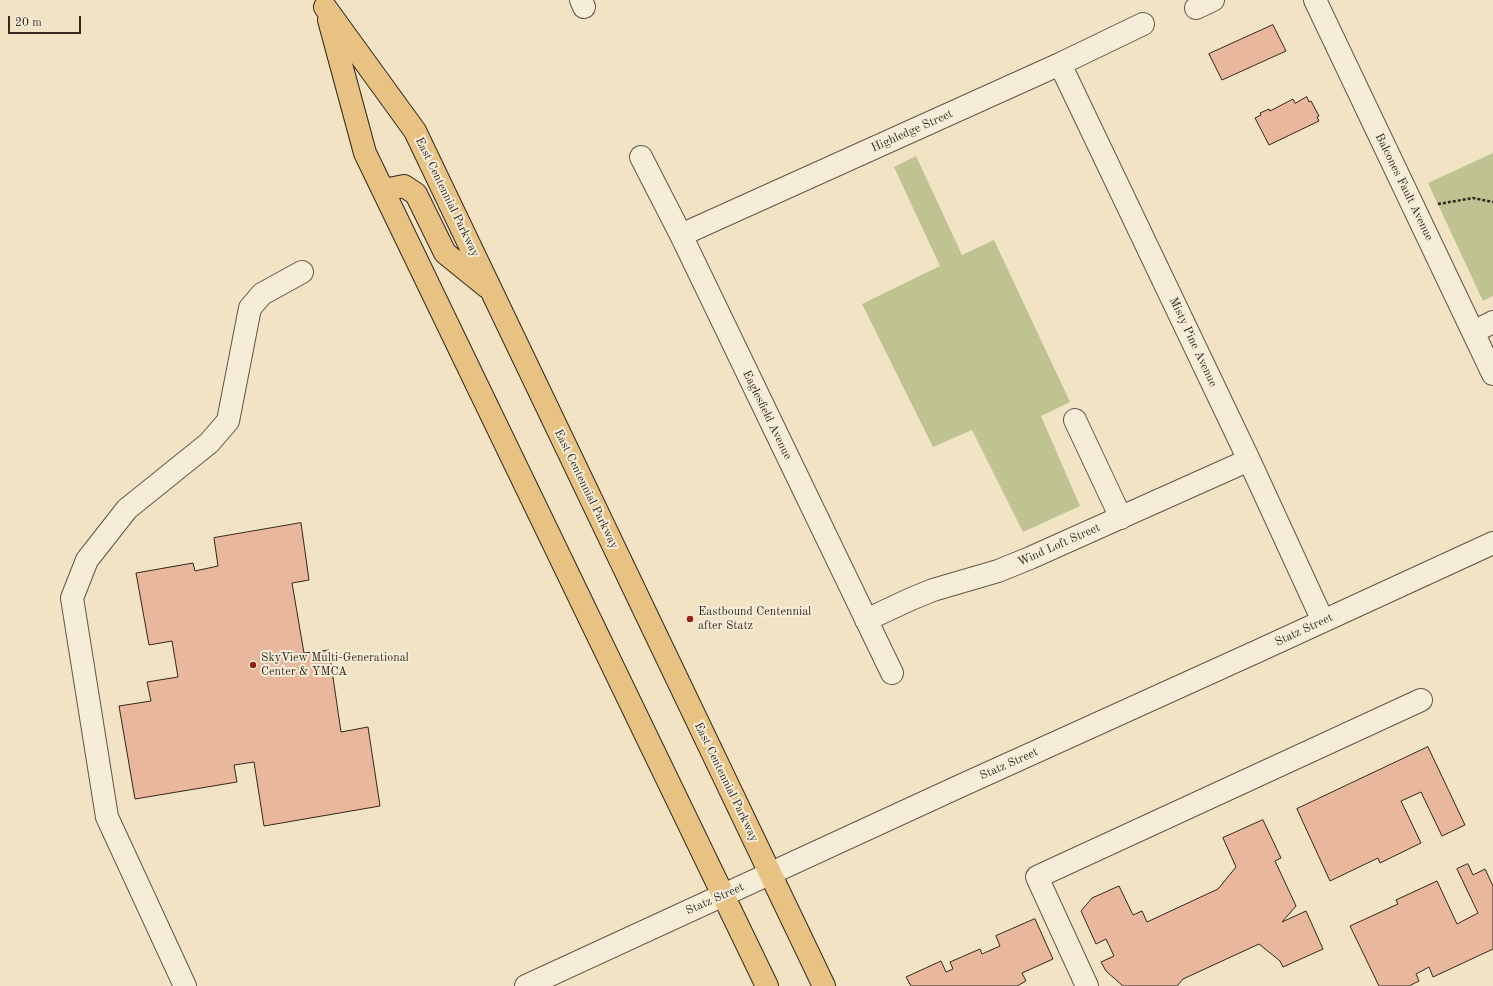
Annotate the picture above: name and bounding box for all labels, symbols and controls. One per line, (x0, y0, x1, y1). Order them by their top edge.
scale bar (10, 8, 83, 34)
text: 20 m (15, 17, 42, 29)
street label: Highledge Street (869, 107, 955, 155)
street label: Balcones Fault Avenue (1372, 131, 1436, 243)
street label: East Centennial Parkway (412, 135, 482, 259)
street label: Misty Pine Avenue (1166, 295, 1220, 389)
street label: Eaglesfield Avenue (739, 368, 795, 462)
street label: East Centennial Parkway (551, 427, 621, 551)
street label: Wind Loft Street (1015, 520, 1103, 570)
place label: Eastbound Centennial after Statz (698, 605, 811, 633)
street label: Statz Street (1273, 610, 1335, 650)
marker: Eastbound Centennial after Statz (685, 614, 695, 624)
place label: SkyView Multi-Generational Center & YMCA (261, 651, 409, 679)
marker: SkyView Multi-Generational Center & YMCA (248, 660, 258, 670)
street label: East Centennial Parkway (691, 720, 761, 844)
street label: Statz Street (978, 745, 1040, 783)
street label: Statz Street (684, 880, 746, 918)

